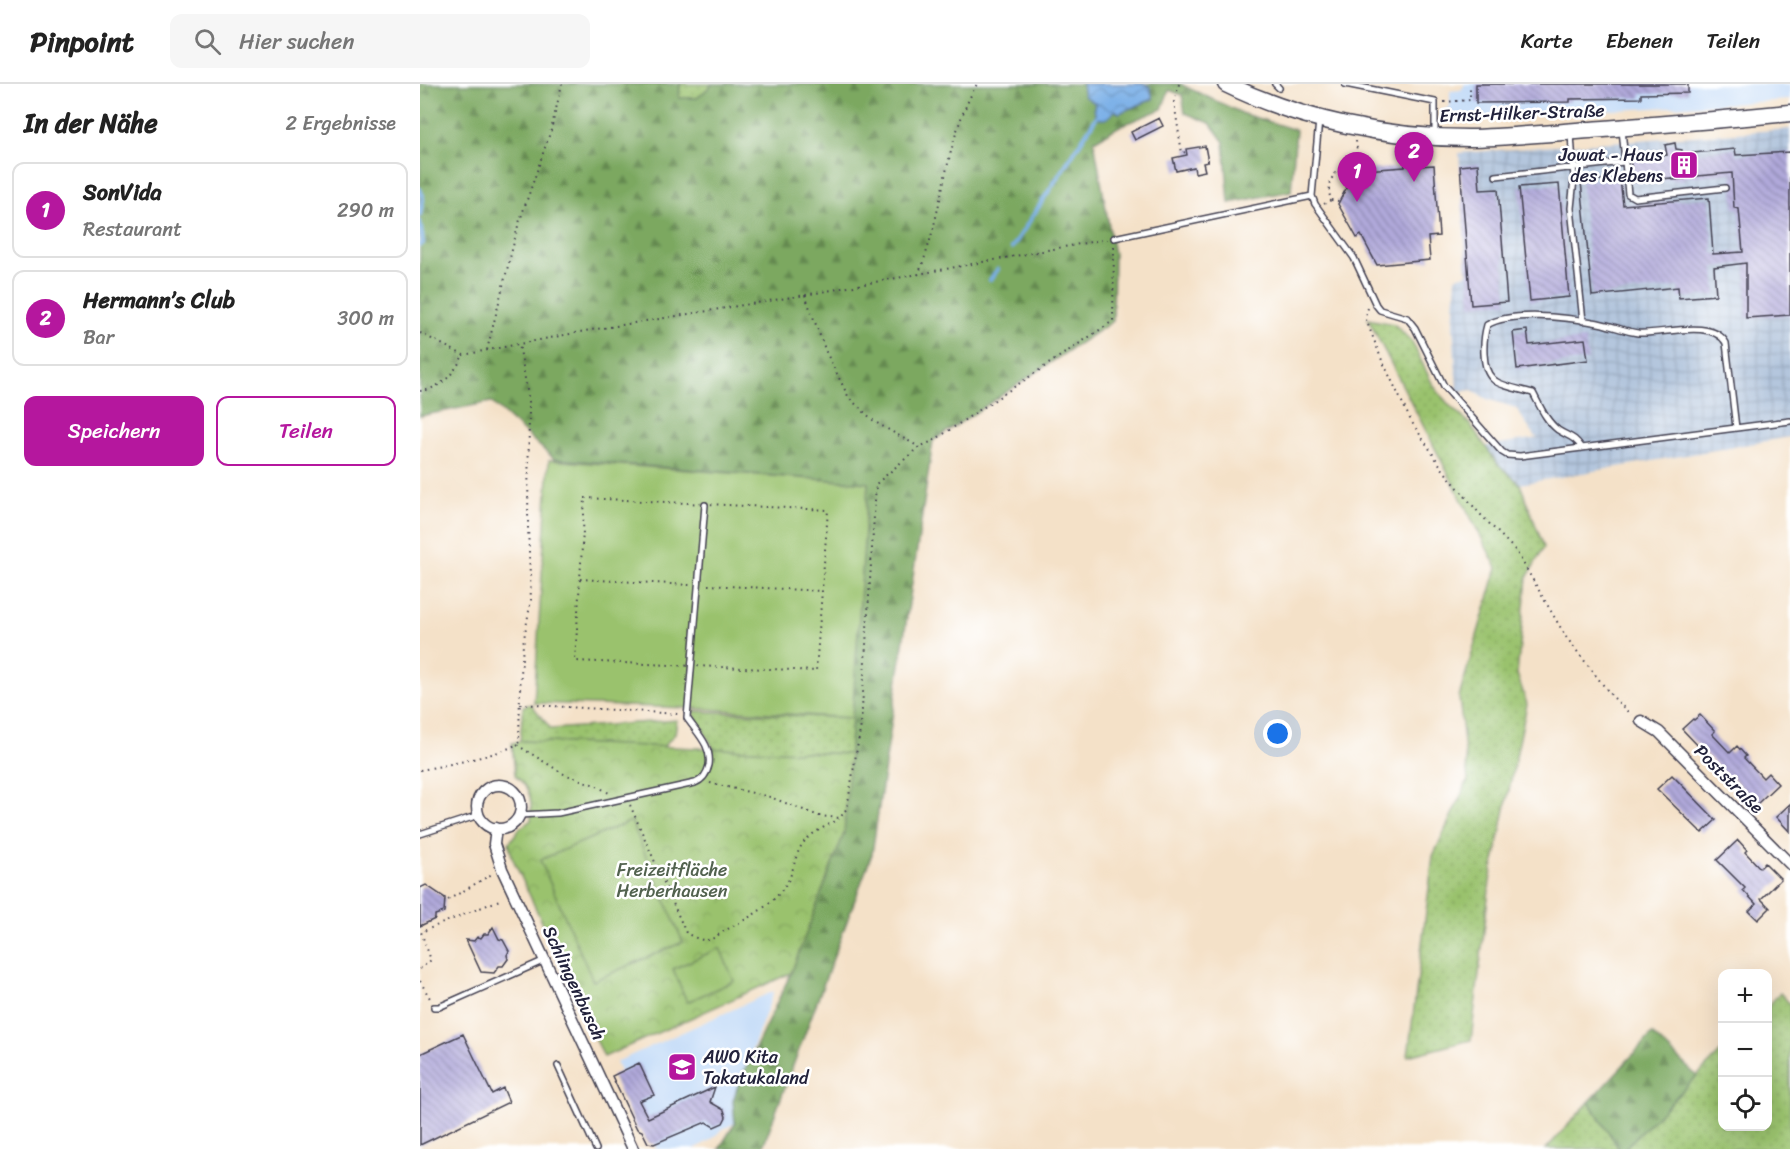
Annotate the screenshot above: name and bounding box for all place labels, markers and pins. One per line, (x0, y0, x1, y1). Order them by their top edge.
pin: 2 (1394, 132, 1434, 182)
place label: Jowat - Haus des Klebens (1558, 139, 1664, 192)
building icon: Jowat - Haus des Klebens (1668, 149, 1700, 181)
pin: 1 (1338, 152, 1376, 202)
place label: AWO Kita Takatukaland (702, 1041, 810, 1094)
school or university icon: AWO Kita Takatukaland (666, 1051, 698, 1083)

